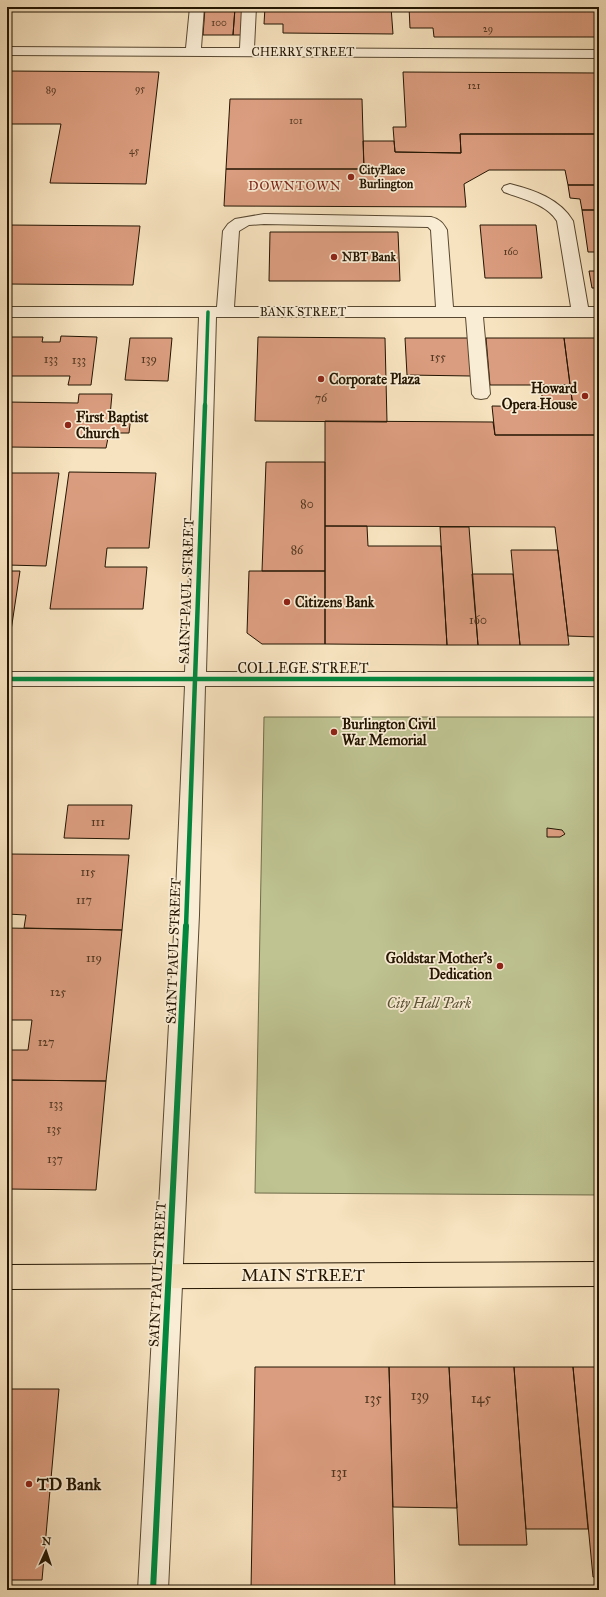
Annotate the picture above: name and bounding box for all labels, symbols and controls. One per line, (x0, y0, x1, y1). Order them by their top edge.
house number: 100 (211, 17, 227, 29)
house number: 29 (483, 23, 493, 35)
street label: CHERRY STREET (252, 45, 355, 59)
house number: 121 (468, 80, 480, 92)
house number: 95 (135, 83, 145, 95)
house number: 89 (46, 84, 56, 96)
house number: 101 (289, 115, 303, 127)
house number: 45 (129, 145, 139, 157)
place label: CityPlace Burlington (359, 163, 414, 192)
marker: CityPlace Burlington (346, 172, 356, 182)
district label: DOWNTOWN (248, 178, 342, 194)
house number: 160 (504, 246, 519, 258)
place label: NBT Bank (342, 250, 396, 264)
marker: NBT Bank (329, 252, 339, 262)
street label: BANK STREET (260, 305, 346, 319)
house number: 155 (430, 350, 446, 364)
house number: 133 (44, 352, 58, 366)
house number: 139 (141, 352, 157, 366)
house number: 133 (72, 353, 86, 367)
place label: Corporate Plaza (329, 371, 421, 389)
marker: Corporate Plaza (316, 374, 326, 384)
place label: Howard Opera House (502, 380, 578, 414)
house number: 76 (315, 391, 328, 405)
marker: Howard Opera House (580, 391, 590, 401)
place label: First Baptist Church (76, 409, 148, 442)
marker: First Baptist Church (63, 420, 73, 430)
house number: 80 (300, 497, 314, 511)
street label: SAINT PAUL STREET (175, 517, 198, 664)
house number: 86 (291, 543, 304, 557)
place label: Citizens Bank (295, 594, 375, 611)
marker: Citizens Bank (282, 597, 292, 607)
house number: 160 (469, 613, 487, 627)
street label: COLLEGE STREET (237, 660, 369, 677)
place label: Burlington Civil War Memorial (342, 716, 437, 749)
marker: Burlington Civil War Memorial (329, 727, 339, 737)
house number: 111 (91, 815, 105, 829)
house number: 115 (81, 865, 96, 879)
street label: SAINT PAUL STREET (162, 877, 185, 1024)
house number: 117 (76, 893, 92, 907)
place label: Goldstar Mother's Dedication (386, 950, 492, 983)
house number: 119 (86, 951, 102, 965)
marker: Goldstar Mother's Dedication (495, 961, 505, 971)
house number: 125 (50, 985, 66, 999)
park label: City Hall Park (387, 995, 472, 1012)
house number: 127 (38, 1035, 54, 1049)
house number: 133 (49, 1097, 63, 1111)
house number: 135 (46, 1122, 62, 1136)
house number: 137 (47, 1152, 63, 1166)
street label: SAINT PAUL STREET (145, 1200, 170, 1347)
street label: MAIN STREET (241, 1265, 365, 1286)
house number: 139 (411, 1387, 429, 1404)
house number: 135 (364, 1390, 382, 1407)
house number: 145 (471, 1390, 491, 1407)
house number: 131 (331, 1464, 348, 1481)
place label: TD Bank (36, 1474, 102, 1495)
marker: TD Bank (24, 1479, 34, 1489)
north arrow (26, 1531, 66, 1571)
text: N (41, 1535, 52, 1548)

